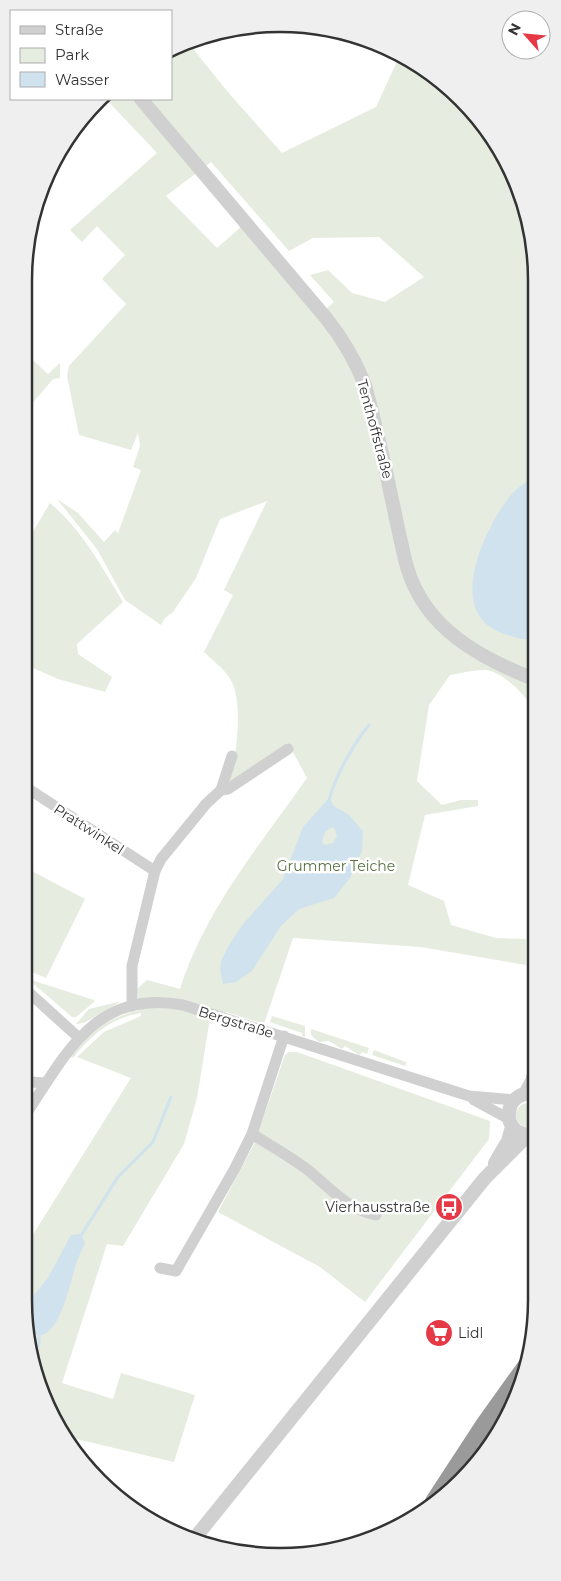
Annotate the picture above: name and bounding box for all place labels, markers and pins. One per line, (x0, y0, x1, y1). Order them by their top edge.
bus stop icon: Vierhausstraße (434, 1192, 464, 1222)
place label: Vierhausstraße (325, 1198, 430, 1216)
supermarket icon: Lidl (424, 1318, 454, 1348)
place label: Lidl (458, 1324, 483, 1342)

